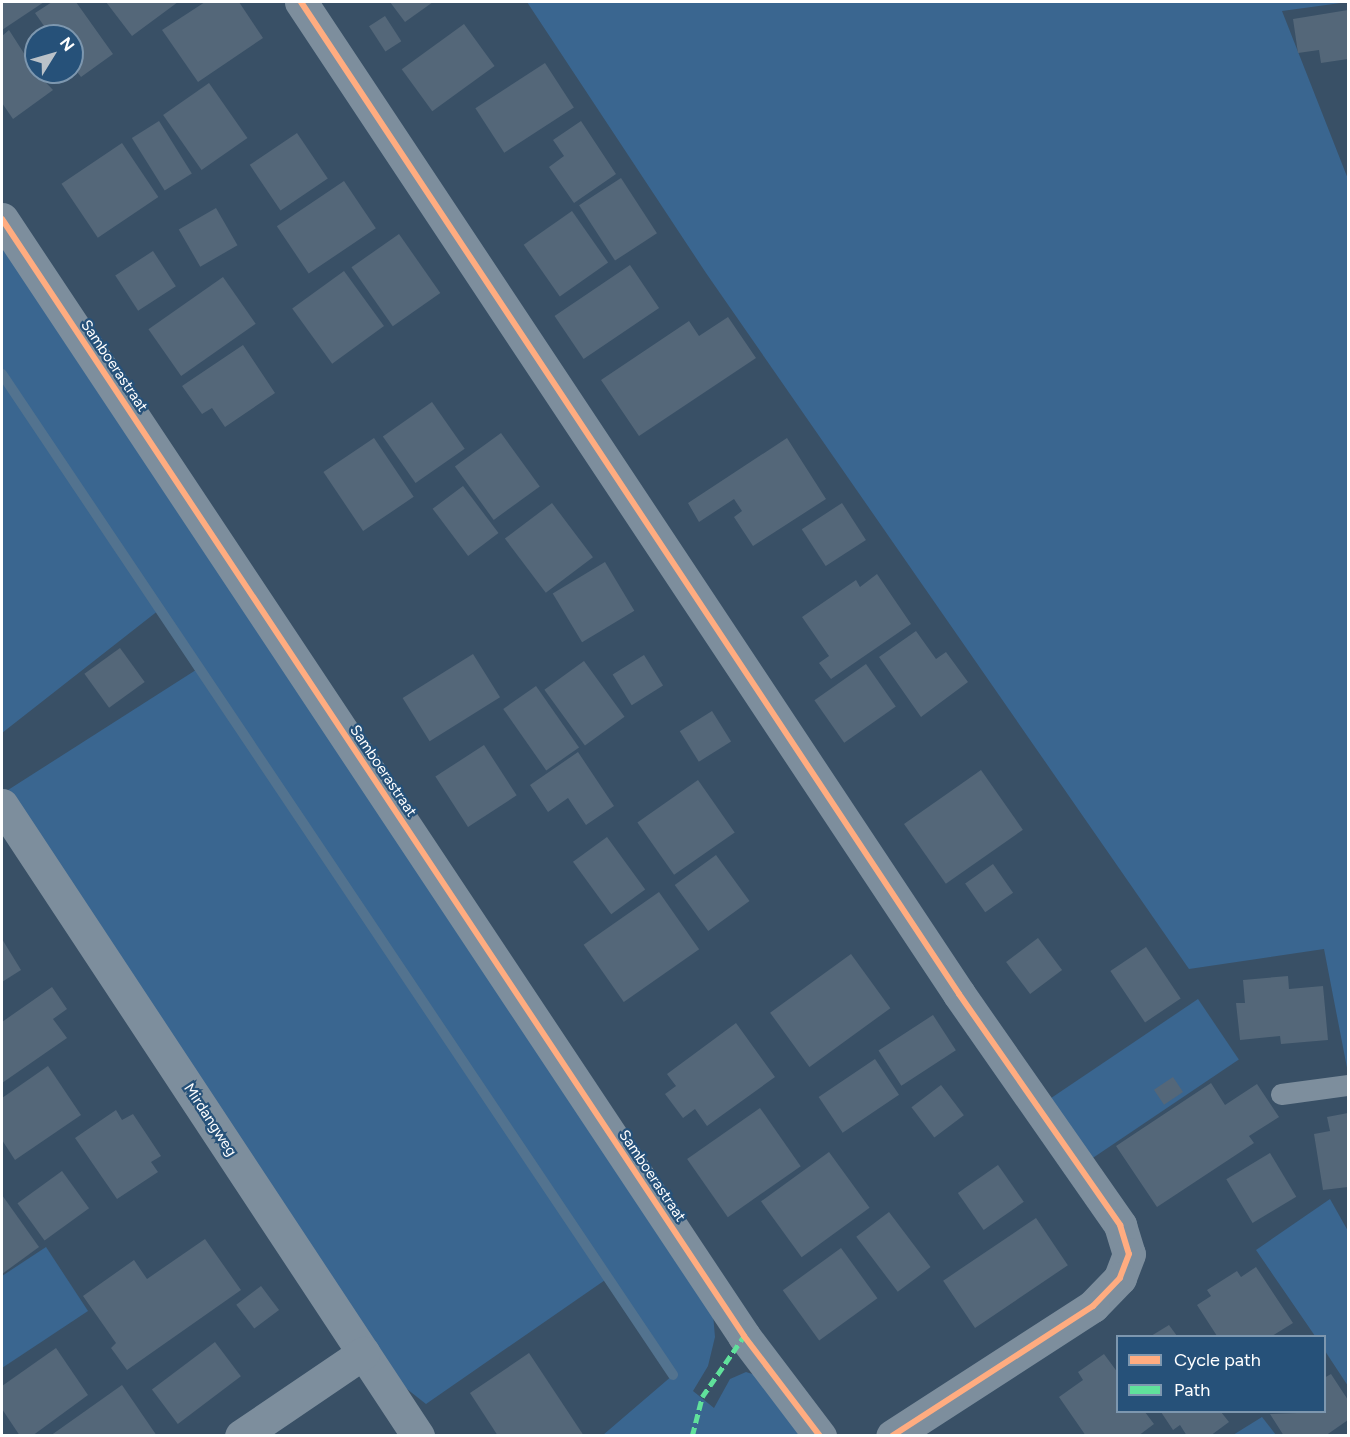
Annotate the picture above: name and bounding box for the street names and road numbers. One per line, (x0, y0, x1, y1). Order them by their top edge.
street label: Samboerastraat (77, 317, 151, 415)
street label: Samboerastraat (346, 722, 420, 820)
street label: Mirdangweg (180, 1080, 240, 1160)
street label: Samboerastraat (615, 1127, 689, 1225)

